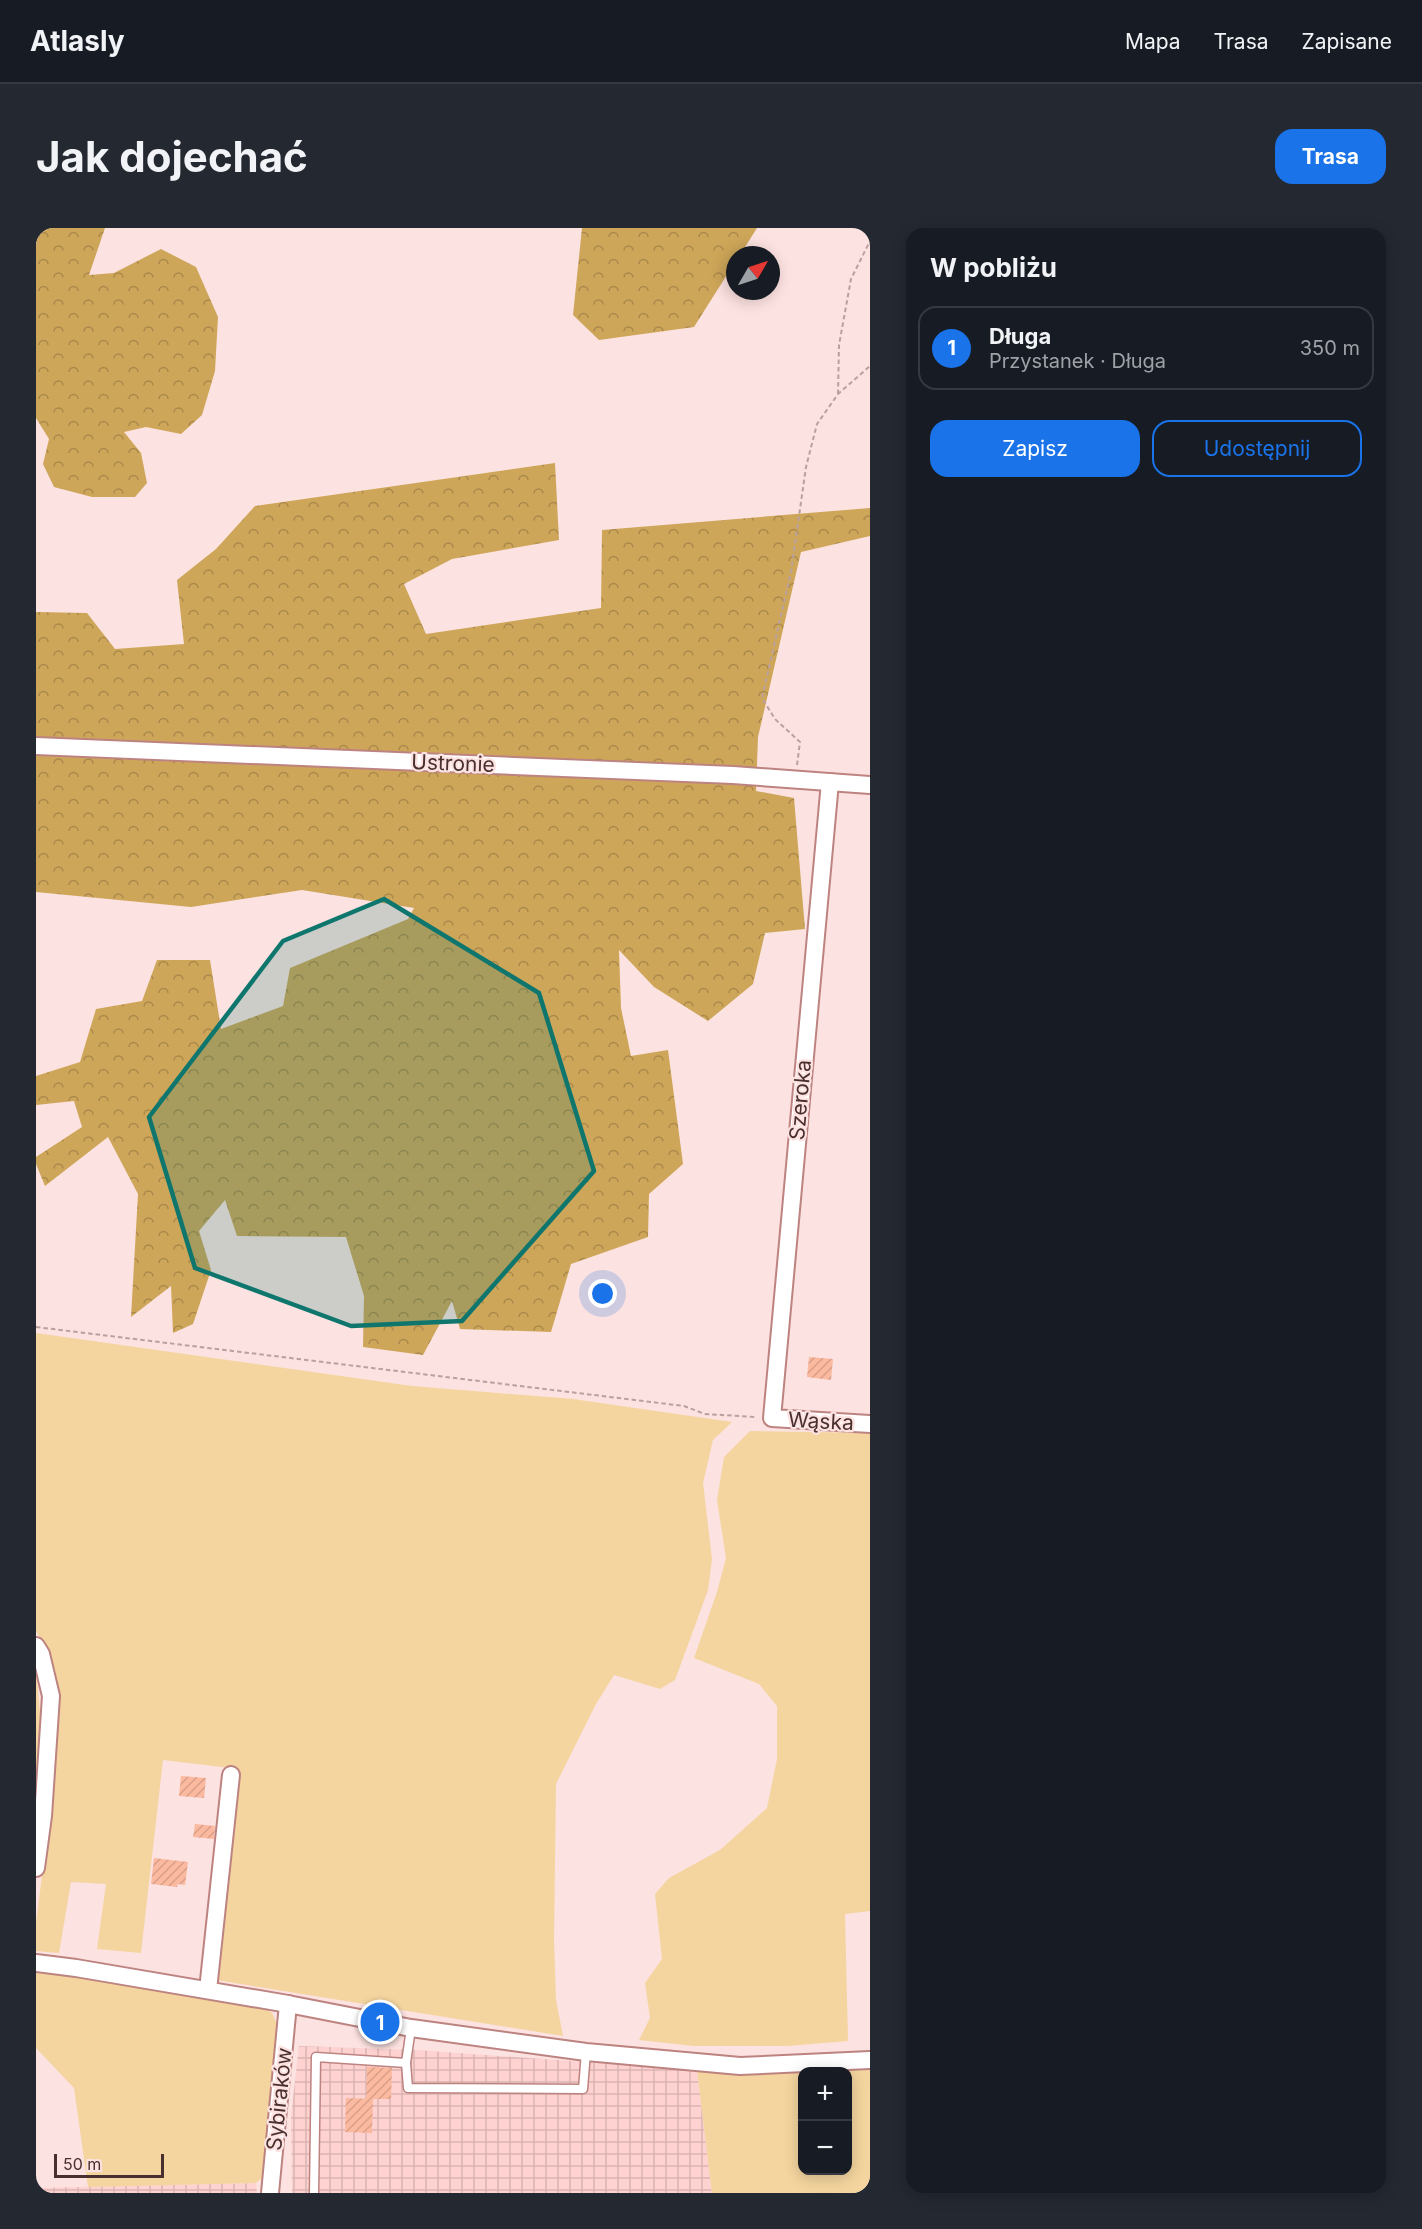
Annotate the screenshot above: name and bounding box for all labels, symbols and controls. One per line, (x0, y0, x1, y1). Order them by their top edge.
text: Atlasly (30, 24, 125, 58)
text: Mapa (1125, 29, 1181, 54)
text: Trasa (1214, 29, 1269, 54)
text: Zapisane (1302, 29, 1392, 54)
button: Trasa (1275, 129, 1386, 184)
text: Jak dojechać (36, 131, 308, 182)
north arrow (726, 246, 780, 300)
text: W pobliżu (930, 252, 1057, 283)
text: Długa (989, 323, 1051, 349)
text: 1 (947, 336, 956, 360)
text: 350 m (1300, 336, 1360, 360)
text: Przystanek · Długa (989, 349, 1166, 373)
button: Zapisz (930, 420, 1140, 477)
button: Udostępnij (1152, 420, 1362, 477)
street label: Ustronie (411, 749, 495, 777)
street label: Szeroka (784, 1059, 816, 1141)
your location (588, 1279, 617, 1308)
street label: Wąska (787, 1407, 855, 1435)
pin: 1 (360, 2000, 400, 2044)
street label: Sybiraków (261, 2046, 297, 2152)
map controls (798, 2067, 852, 2175)
button: + (798, 2067, 852, 2121)
button: − (798, 2121, 852, 2175)
scale bar (54, 2151, 164, 2178)
text: 50 m (63, 2154, 101, 2174)

